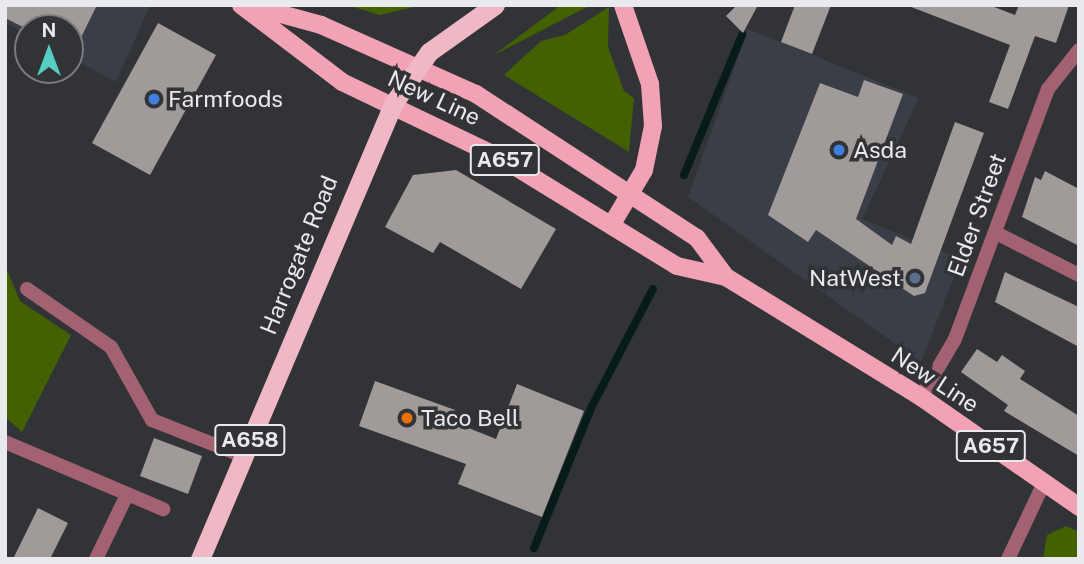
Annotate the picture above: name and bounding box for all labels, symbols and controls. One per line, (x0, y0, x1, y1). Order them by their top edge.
north arrow (14, 14, 84, 84)
text: N (42, 19, 56, 41)
street label: New Line (383, 65, 485, 131)
place label: Farmfoods (168, 85, 283, 113)
marker: Farmfoods (146, 91, 162, 107)
place label: Asda (853, 136, 907, 164)
road number: A657 (468, 142, 542, 178)
marker: Asda (831, 142, 847, 158)
street label: Elder Street (942, 150, 1012, 280)
street label: Harrogate Road (255, 172, 343, 338)
place label: NatWest (809, 264, 901, 292)
marker: NatWest (907, 270, 923, 286)
street label: New Line (886, 341, 984, 419)
place label: Taco Bell (421, 404, 519, 432)
marker: Taco Bell (399, 410, 415, 426)
road number: A658 (213, 422, 287, 458)
road number: A657 (954, 428, 1028, 464)

